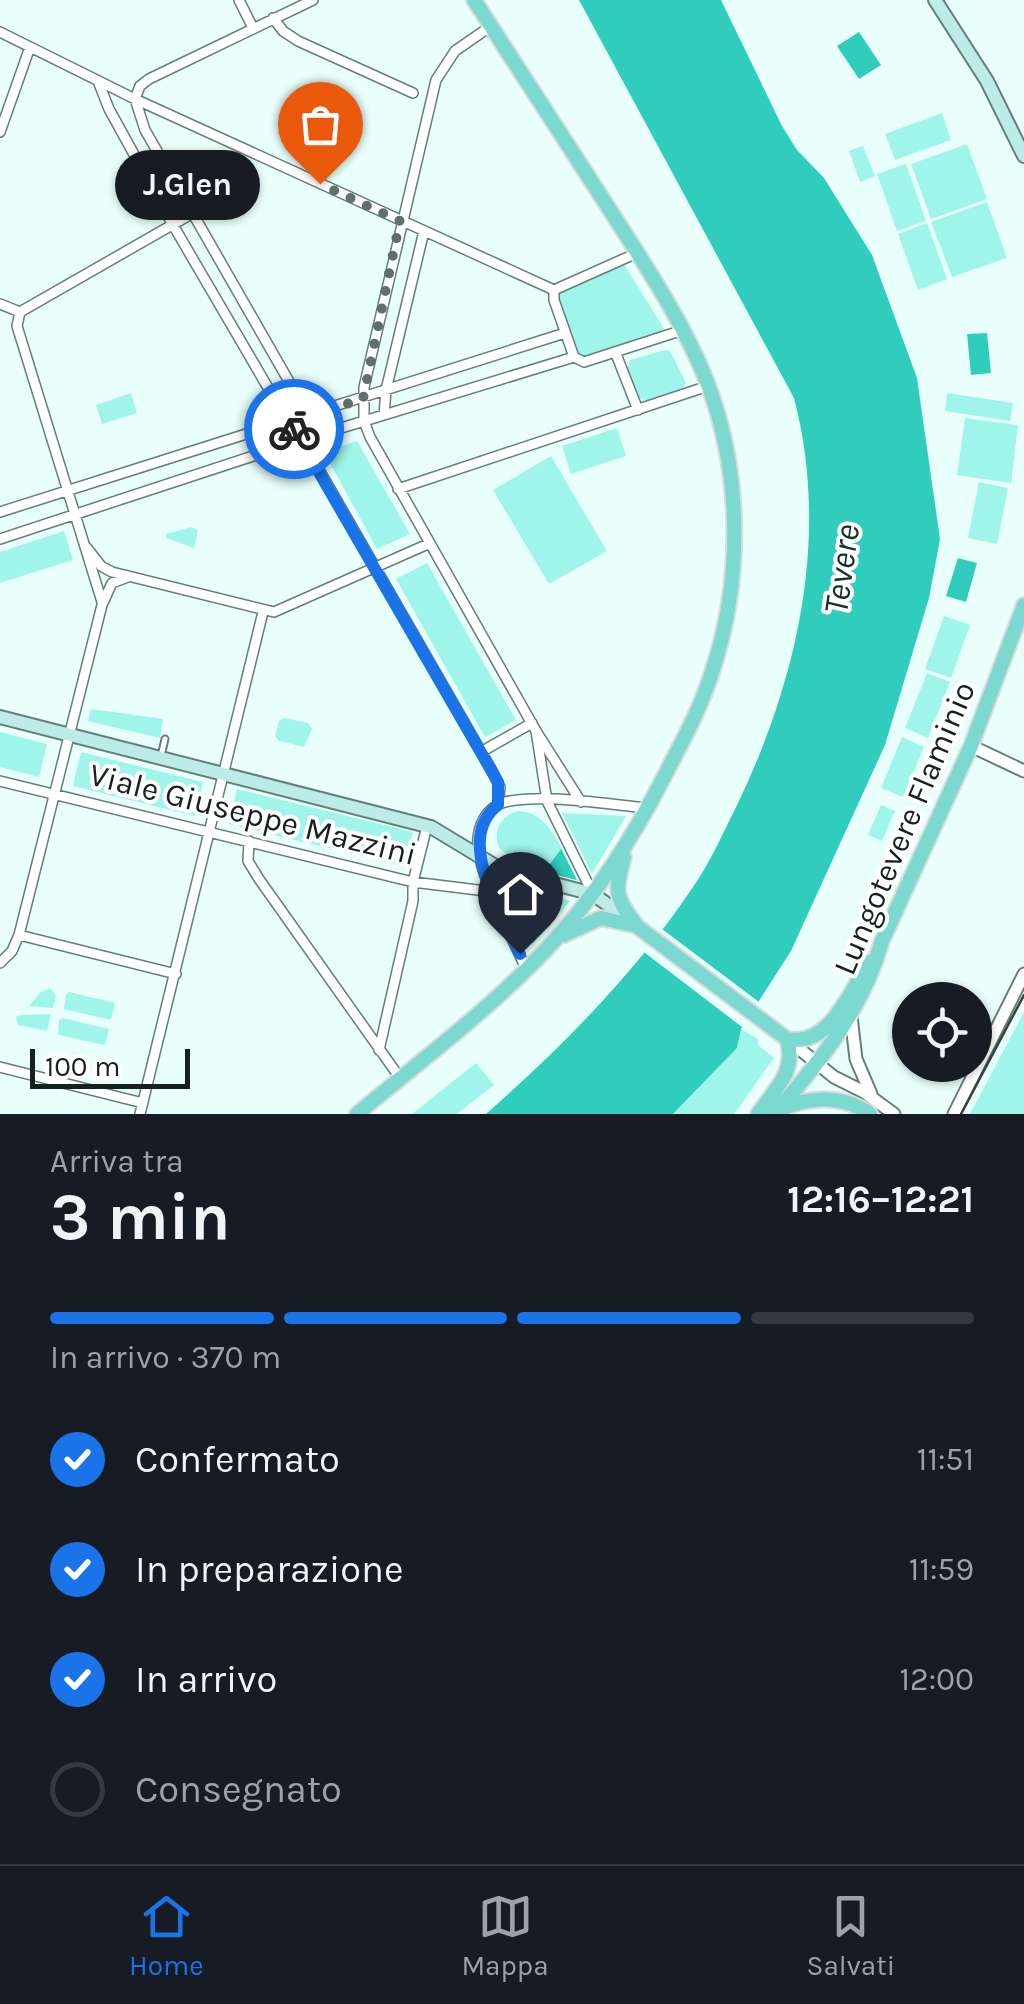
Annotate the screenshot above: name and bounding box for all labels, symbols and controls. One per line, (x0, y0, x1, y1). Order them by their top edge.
pin (278, 82, 363, 185)
icon: bag (293, 97, 348, 152)
callout: J.Glen (115, 149, 260, 219)
text: J.Glen (143, 166, 232, 203)
courier (244, 379, 344, 479)
icon: bike (267, 402, 322, 457)
water label: Tevere (815, 522, 868, 616)
street label: Lungotevere Flaminio (826, 676, 983, 980)
street label: Viale Giuseppe Mazzini (85, 756, 420, 873)
pin (478, 852, 563, 955)
icon: home (493, 867, 548, 922)
map controls (892, 982, 992, 1082)
button: locate (892, 982, 992, 1082)
scale bar (30, 1044, 190, 1088)
text: 100 m (45, 1050, 120, 1083)
text: Arriva tra (50, 1143, 184, 1180)
text: 12:16–12:21 (787, 1177, 974, 1222)
text: 3 min (50, 1179, 230, 1255)
text: In arrivo · 370 m (50, 1339, 281, 1376)
icon: check (50, 1432, 105, 1487)
text: Confermato (135, 1437, 340, 1482)
text: 11:51 (917, 1441, 974, 1478)
icon: check (50, 1542, 105, 1597)
text: In preparazione (135, 1547, 403, 1592)
text: 11:59 (909, 1551, 974, 1588)
icon: check (50, 1652, 105, 1707)
text: In arrivo (135, 1657, 277, 1702)
text: 12:00 (900, 1661, 974, 1698)
text: Consegnato (135, 1767, 342, 1812)
tab: Home (129, 1889, 204, 1982)
tab: Mappa (461, 1889, 549, 1982)
tab: Salvati (807, 1889, 895, 1982)

